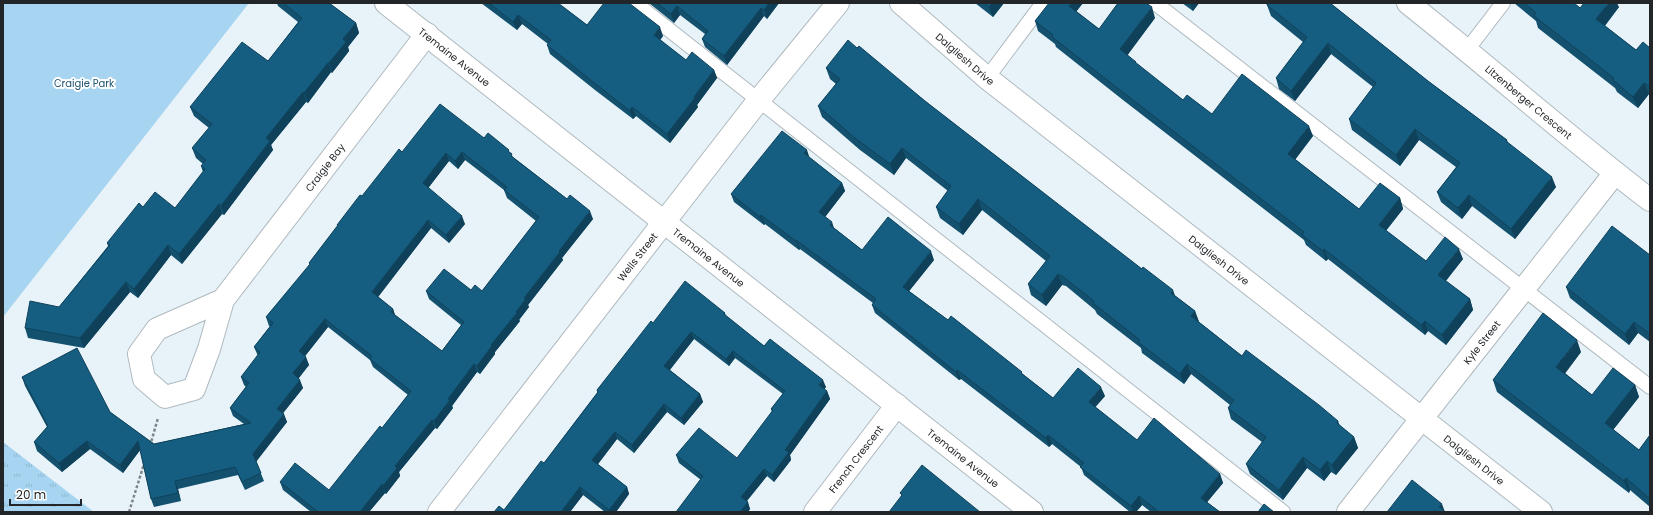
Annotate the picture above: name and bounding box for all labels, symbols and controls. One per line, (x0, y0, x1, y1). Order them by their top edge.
street label: Tremaine Avenue (415, 24, 493, 90)
street label: Dalgliesh Drive (932, 29, 998, 89)
street label: Litzenberger Crescent (1482, 61, 1576, 143)
park label: Craigie Park (54, 76, 115, 91)
street label: Craigie Bay (301, 140, 348, 195)
street label: Tremaine Avenue (670, 224, 748, 290)
street label: Wells Street (613, 229, 661, 284)
street label: Dalgliesh Drive (1186, 231, 1253, 288)
street label: Kyle Street (1460, 317, 1504, 367)
street label: French Crescent (825, 422, 887, 496)
street label: Tremaine Avenue (924, 425, 1002, 491)
street label: Dalgliesh Drive (1441, 431, 1508, 488)
scale bar (10, 481, 81, 507)
text: 20 m (16, 486, 46, 503)

